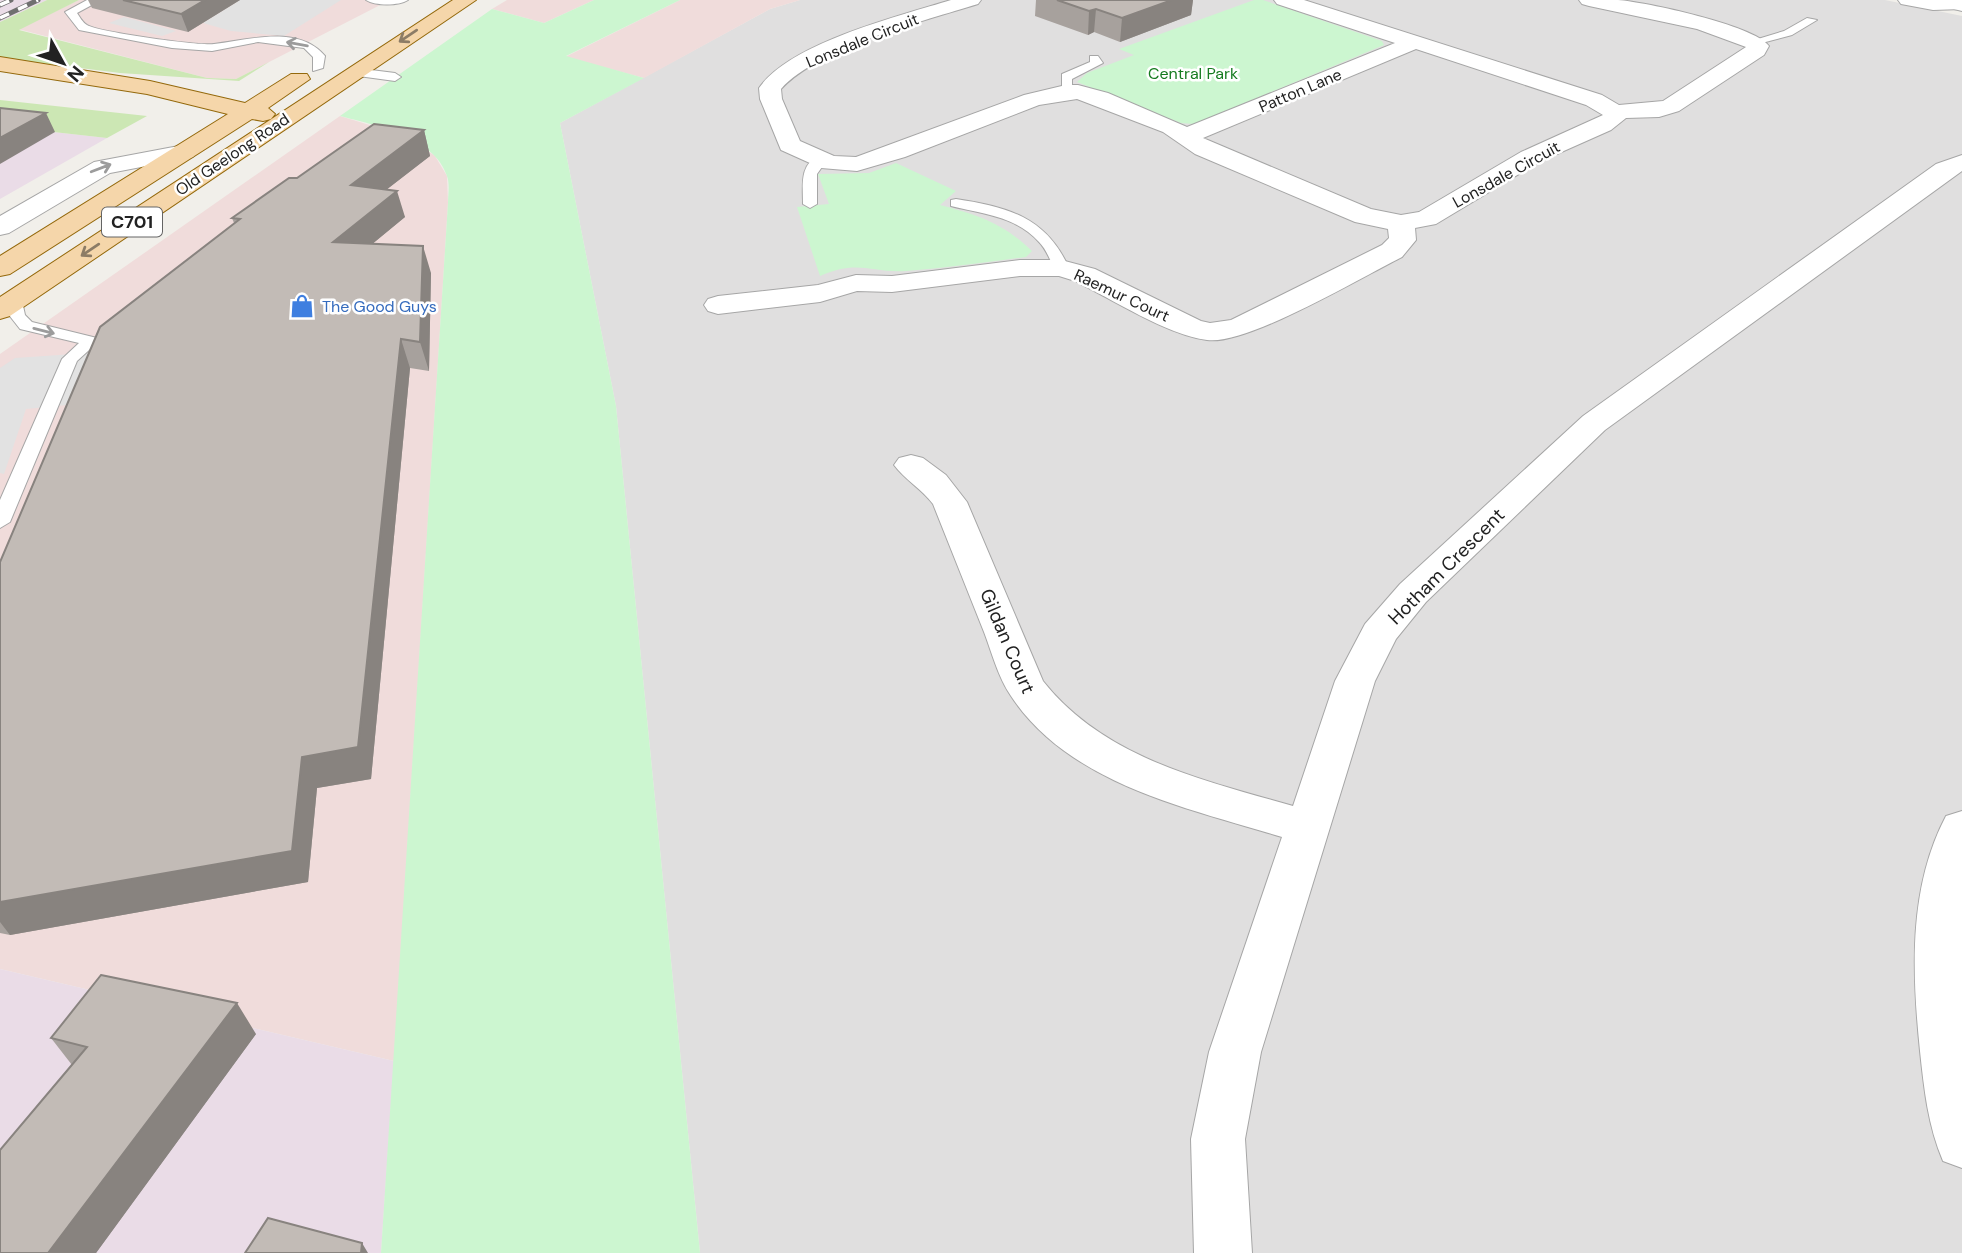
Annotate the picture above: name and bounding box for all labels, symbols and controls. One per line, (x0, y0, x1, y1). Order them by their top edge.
street label: Lonsdale Circuit (803, 8, 922, 73)
north arrow (28, 28, 98, 98)
one-way arrow (399, 29, 418, 43)
one-way arrow (286, 37, 309, 50)
text: N (62, 60, 90, 87)
park label: Central Park (1148, 63, 1238, 84)
street label: Patton Lane (1256, 64, 1345, 117)
street label: Old Geelong Road (171, 108, 293, 200)
street label: Lonsdale Circuit (1449, 136, 1564, 213)
one-way arrow (90, 161, 111, 174)
road number: C701 (102, 208, 162, 236)
one-way arrow (81, 243, 101, 257)
street label: Raemur Court (1071, 264, 1173, 327)
shop icon: The Good Guys (288, 292, 316, 320)
place label: The Good Guys (322, 296, 437, 317)
one-way arrow (32, 326, 54, 339)
street label: Hotham Crescent (1383, 503, 1510, 630)
street label: Gildan Court (974, 585, 1041, 697)

